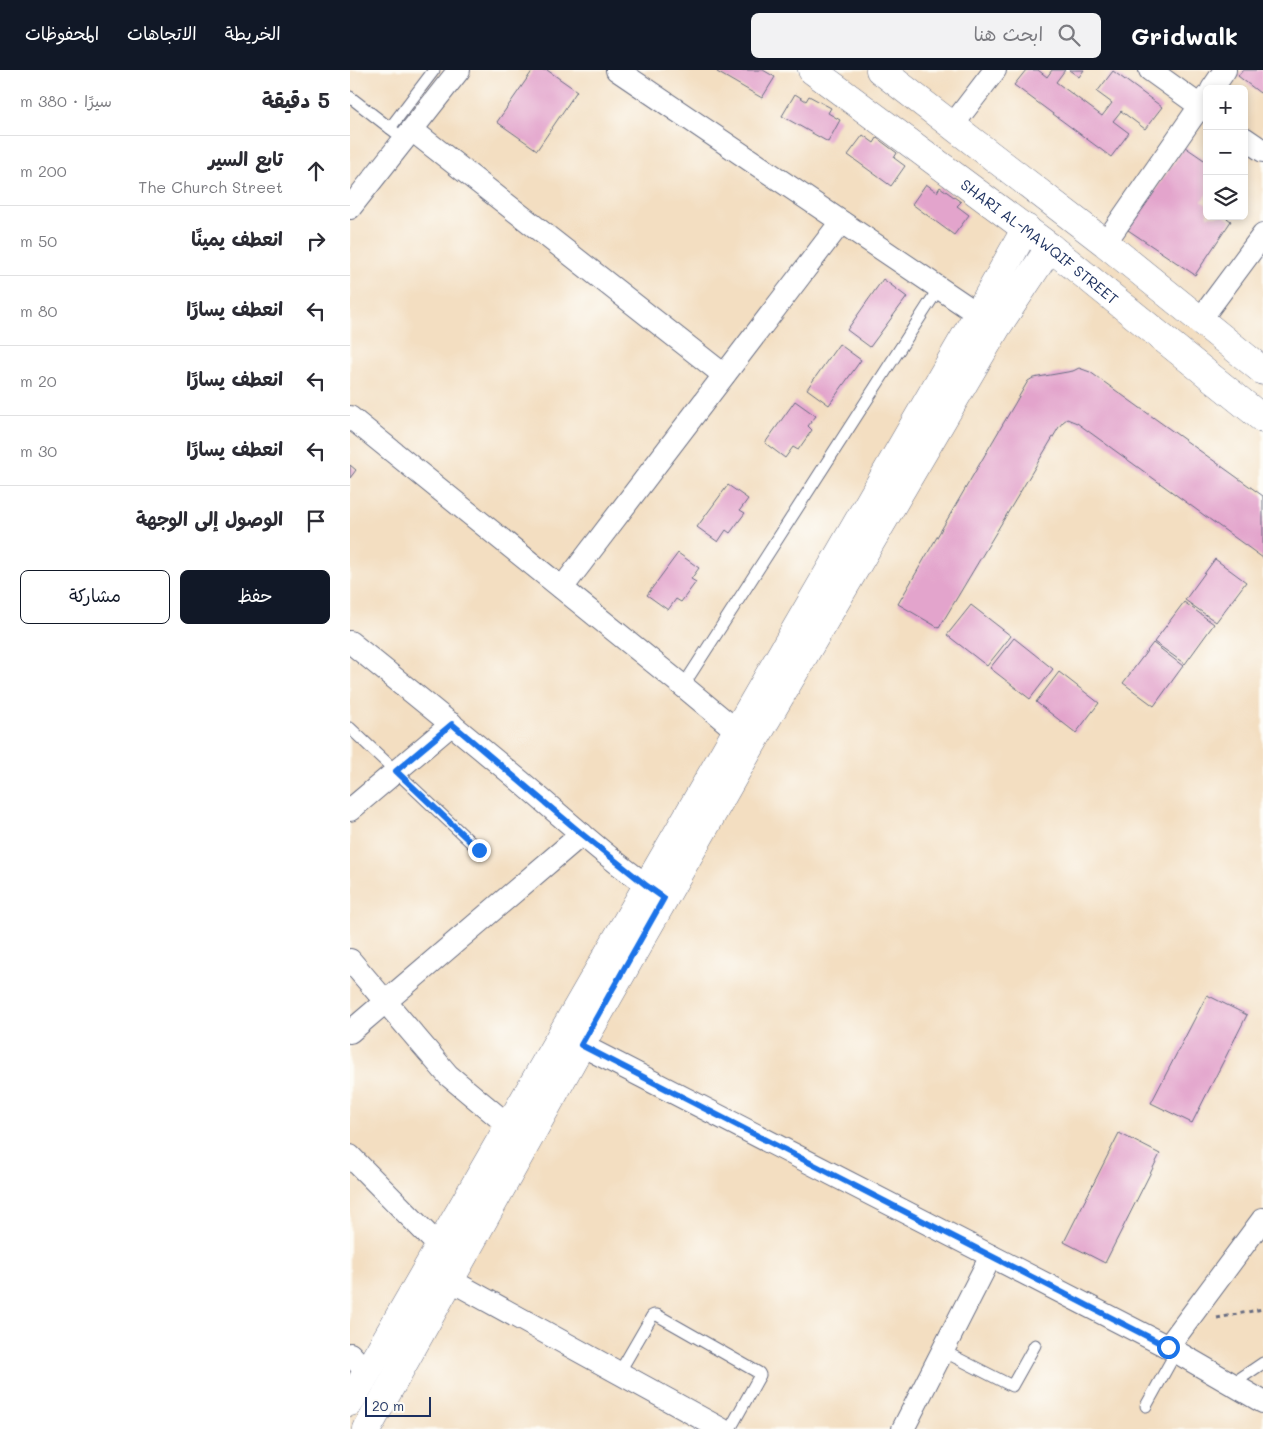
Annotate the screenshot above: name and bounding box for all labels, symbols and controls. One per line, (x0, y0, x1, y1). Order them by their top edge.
search box (751, 13, 1101, 58)
text: Gridwalk (1131, 20, 1238, 51)
text: المحفوظات (25, 21, 99, 45)
text: الاتجاهات (127, 21, 197, 45)
text: الخريطة (225, 21, 281, 45)
text: ابحث هنا (973, 21, 1043, 46)
icon: search (1055, 21, 1083, 49)
map controls (1203, 85, 1248, 220)
button: + (1203, 85, 1248, 130)
text: 5 دقيقة (262, 86, 330, 113)
text: سيرًا · 380 m (20, 90, 112, 111)
button: − (1203, 130, 1248, 175)
text: تابع السير (208, 146, 283, 171)
icon: ahead (302, 157, 330, 185)
text: 200 m (20, 160, 67, 181)
street label: SHARI AL-MAWQIF STREET (957, 174, 1123, 309)
button: layers (1203, 175, 1248, 220)
text: The Church Street (138, 176, 283, 197)
text: انعطف يمينًا (191, 226, 283, 251)
icon: right (302, 227, 330, 255)
text: 50 m (20, 230, 57, 251)
text: انعطف يسارًا (186, 296, 283, 321)
icon: left (302, 297, 330, 325)
text: 80 m (20, 300, 57, 321)
text: انعطف يسارًا (186, 366, 283, 391)
icon: left (302, 367, 330, 395)
text: 20 m (20, 370, 57, 391)
text: انعطف يسارًا (186, 436, 283, 461)
icon: left (302, 437, 330, 465)
text: 30 m (20, 440, 57, 461)
text: الوصول إلى الوجهة (136, 506, 283, 531)
icon: arrive (302, 507, 330, 535)
button: مشاركة (20, 570, 170, 624)
button: حفظ (180, 570, 330, 624)
route end (468, 839, 491, 862)
route start (1157, 1336, 1180, 1359)
scale bar (365, 1394, 431, 1417)
text: 20 m (372, 1396, 404, 1415)

